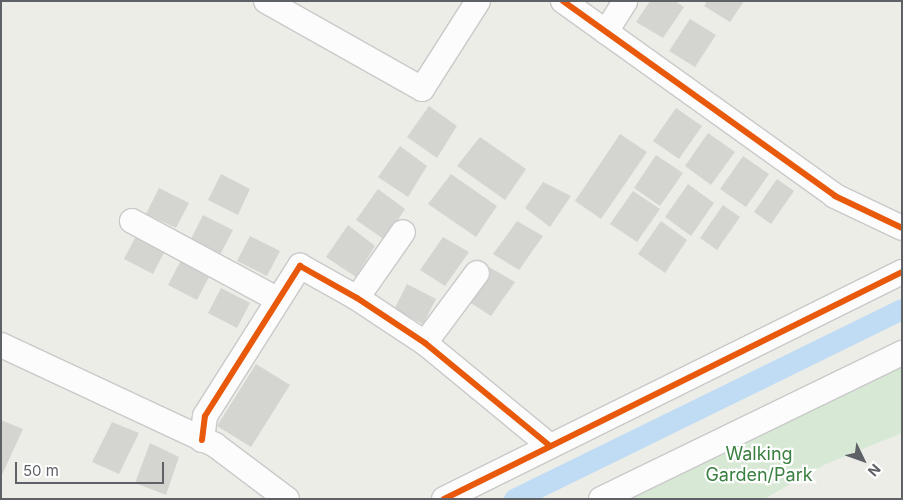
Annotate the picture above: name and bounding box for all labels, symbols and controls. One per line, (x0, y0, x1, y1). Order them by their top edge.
north arrow (838, 435, 888, 485)
park label: Walking Garden/Park (705, 444, 813, 486)
scale bar (18, 452, 166, 484)
text: 50 m (23, 461, 59, 480)
text: N (865, 461, 884, 480)

